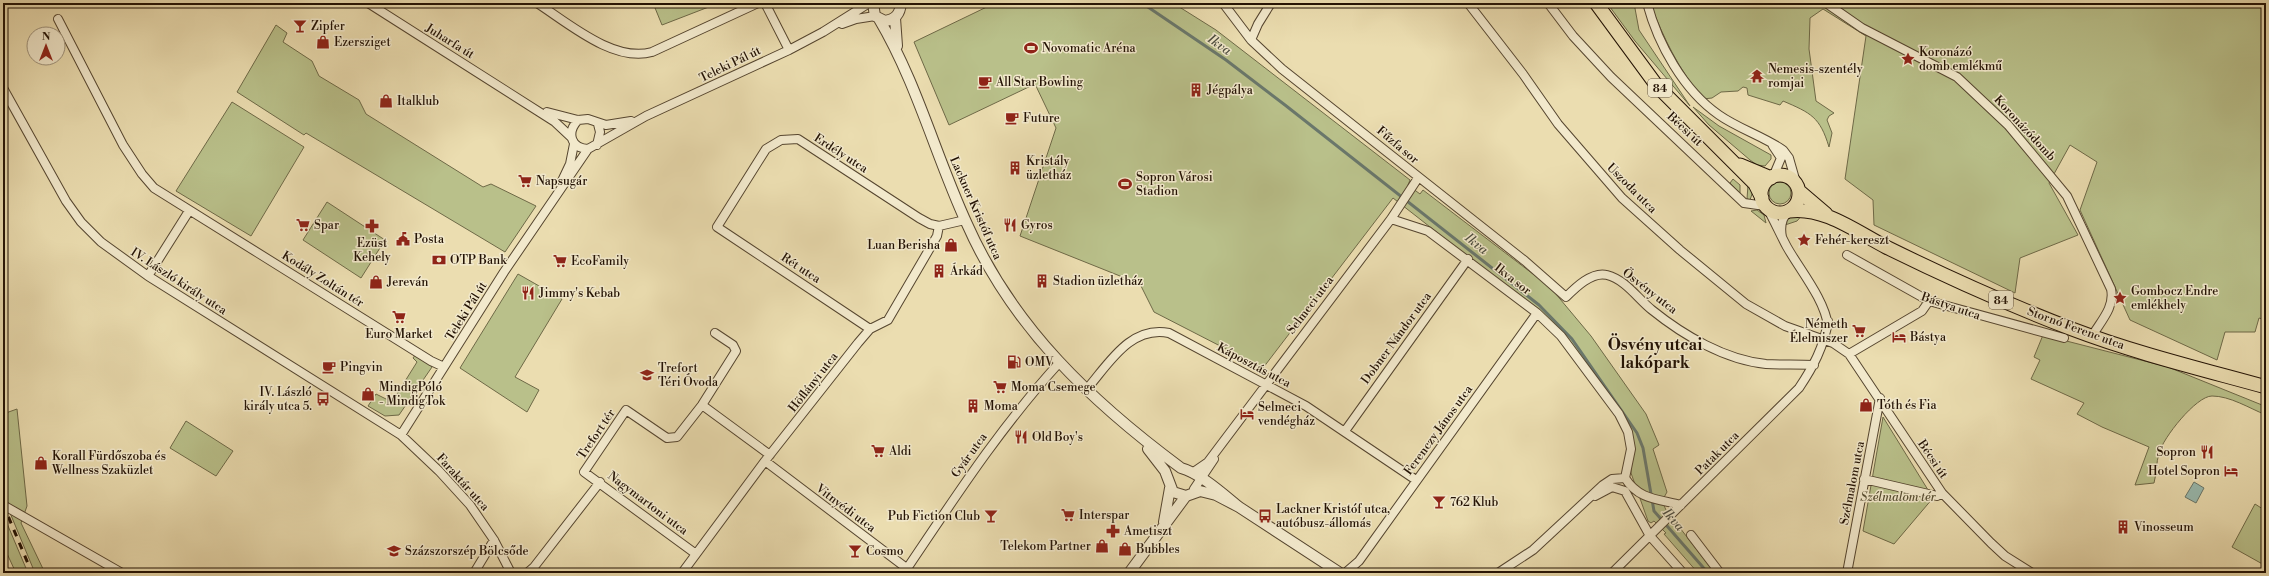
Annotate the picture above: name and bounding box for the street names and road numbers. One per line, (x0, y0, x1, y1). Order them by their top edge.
street label: Juharfa út (422, 20, 478, 63)
street label: Teleki Pál út (697, 43, 764, 86)
road number: 84 (1648, 79, 1672, 97)
street label: Koronázódomb (1991, 93, 2059, 164)
street label: Bécsi út (1663, 108, 1706, 150)
street label: Fűzfa sor (1374, 123, 1422, 167)
street label: Erdély utca (811, 130, 871, 177)
street label: Lackner Kristóf utca (946, 154, 1005, 263)
street label: Uszoda utca (1603, 160, 1661, 217)
street label: IV. László király utca (128, 245, 230, 319)
street label: Kodály Zoltán tér (279, 248, 367, 311)
street label: Rét utca (778, 250, 824, 287)
street label: Ikva sor (1491, 260, 1534, 298)
street label: Ösvény utca (1619, 264, 1682, 318)
street label: Selmeci utca (1284, 273, 1338, 337)
street label: Teleki Pál út (442, 278, 491, 343)
street label: Dobner Nándor utca (1358, 289, 1435, 387)
street label: Bástya utca (1918, 289, 1983, 324)
road number: 84 (1989, 291, 2013, 309)
street label: Stornó Ferenc utca (2025, 304, 2127, 353)
street label: Káposztás utca (1214, 340, 1294, 392)
street label: Höflányi utca (785, 349, 842, 415)
street label: Ferenczy János utca (1401, 382, 1477, 478)
street label: Trefort tér (574, 406, 619, 462)
street label: Patak utca (1692, 428, 1743, 478)
street label: Gyár utca (948, 429, 991, 481)
street label: Bécsi út (1914, 436, 1951, 482)
street label: Szélmalom utca (1837, 439, 1868, 526)
street label: Faraktár utca (433, 451, 493, 515)
street label: Nagymartoni utca (605, 468, 691, 539)
street label: Vitnyédi utca (812, 480, 879, 536)

